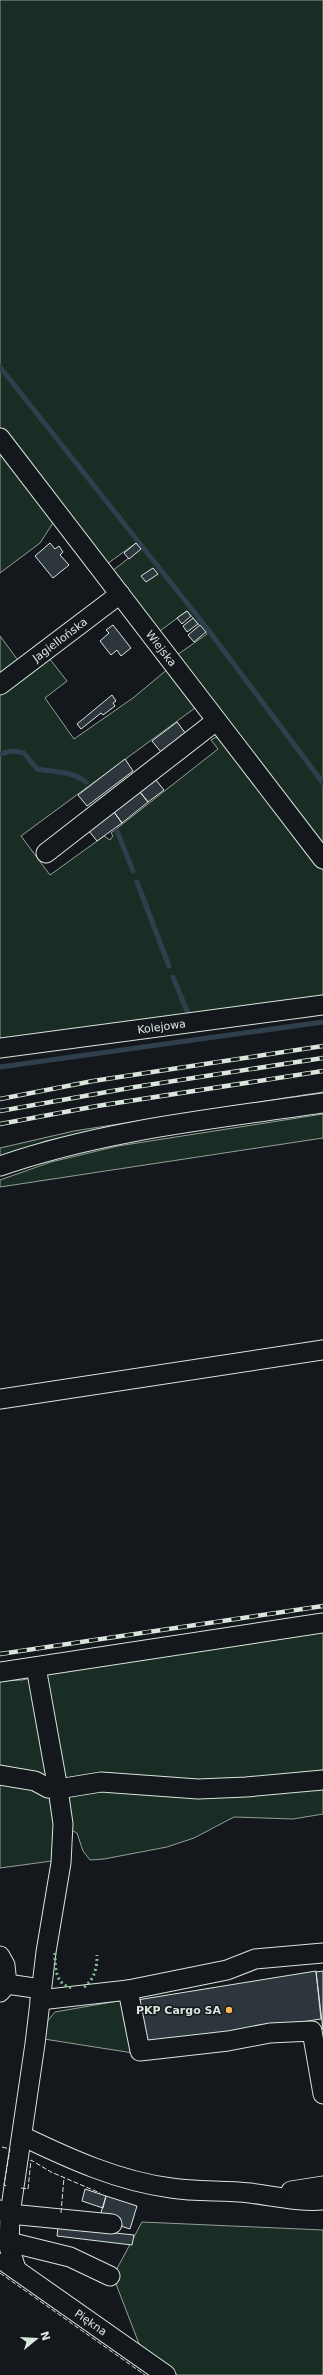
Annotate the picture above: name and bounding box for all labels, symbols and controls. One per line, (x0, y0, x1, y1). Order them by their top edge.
street label: Jagiellońska (29, 615, 90, 665)
street label: Wiejska (143, 628, 179, 669)
street label: Kolejowa (137, 1017, 187, 1036)
place label: PKP Cargo SA (136, 2004, 221, 2017)
marker: PKP Cargo SA (224, 2005, 234, 2015)
street label: Piękna (72, 2307, 110, 2338)
north arrow (16, 2319, 56, 2359)
text: N (37, 2330, 53, 2342)

